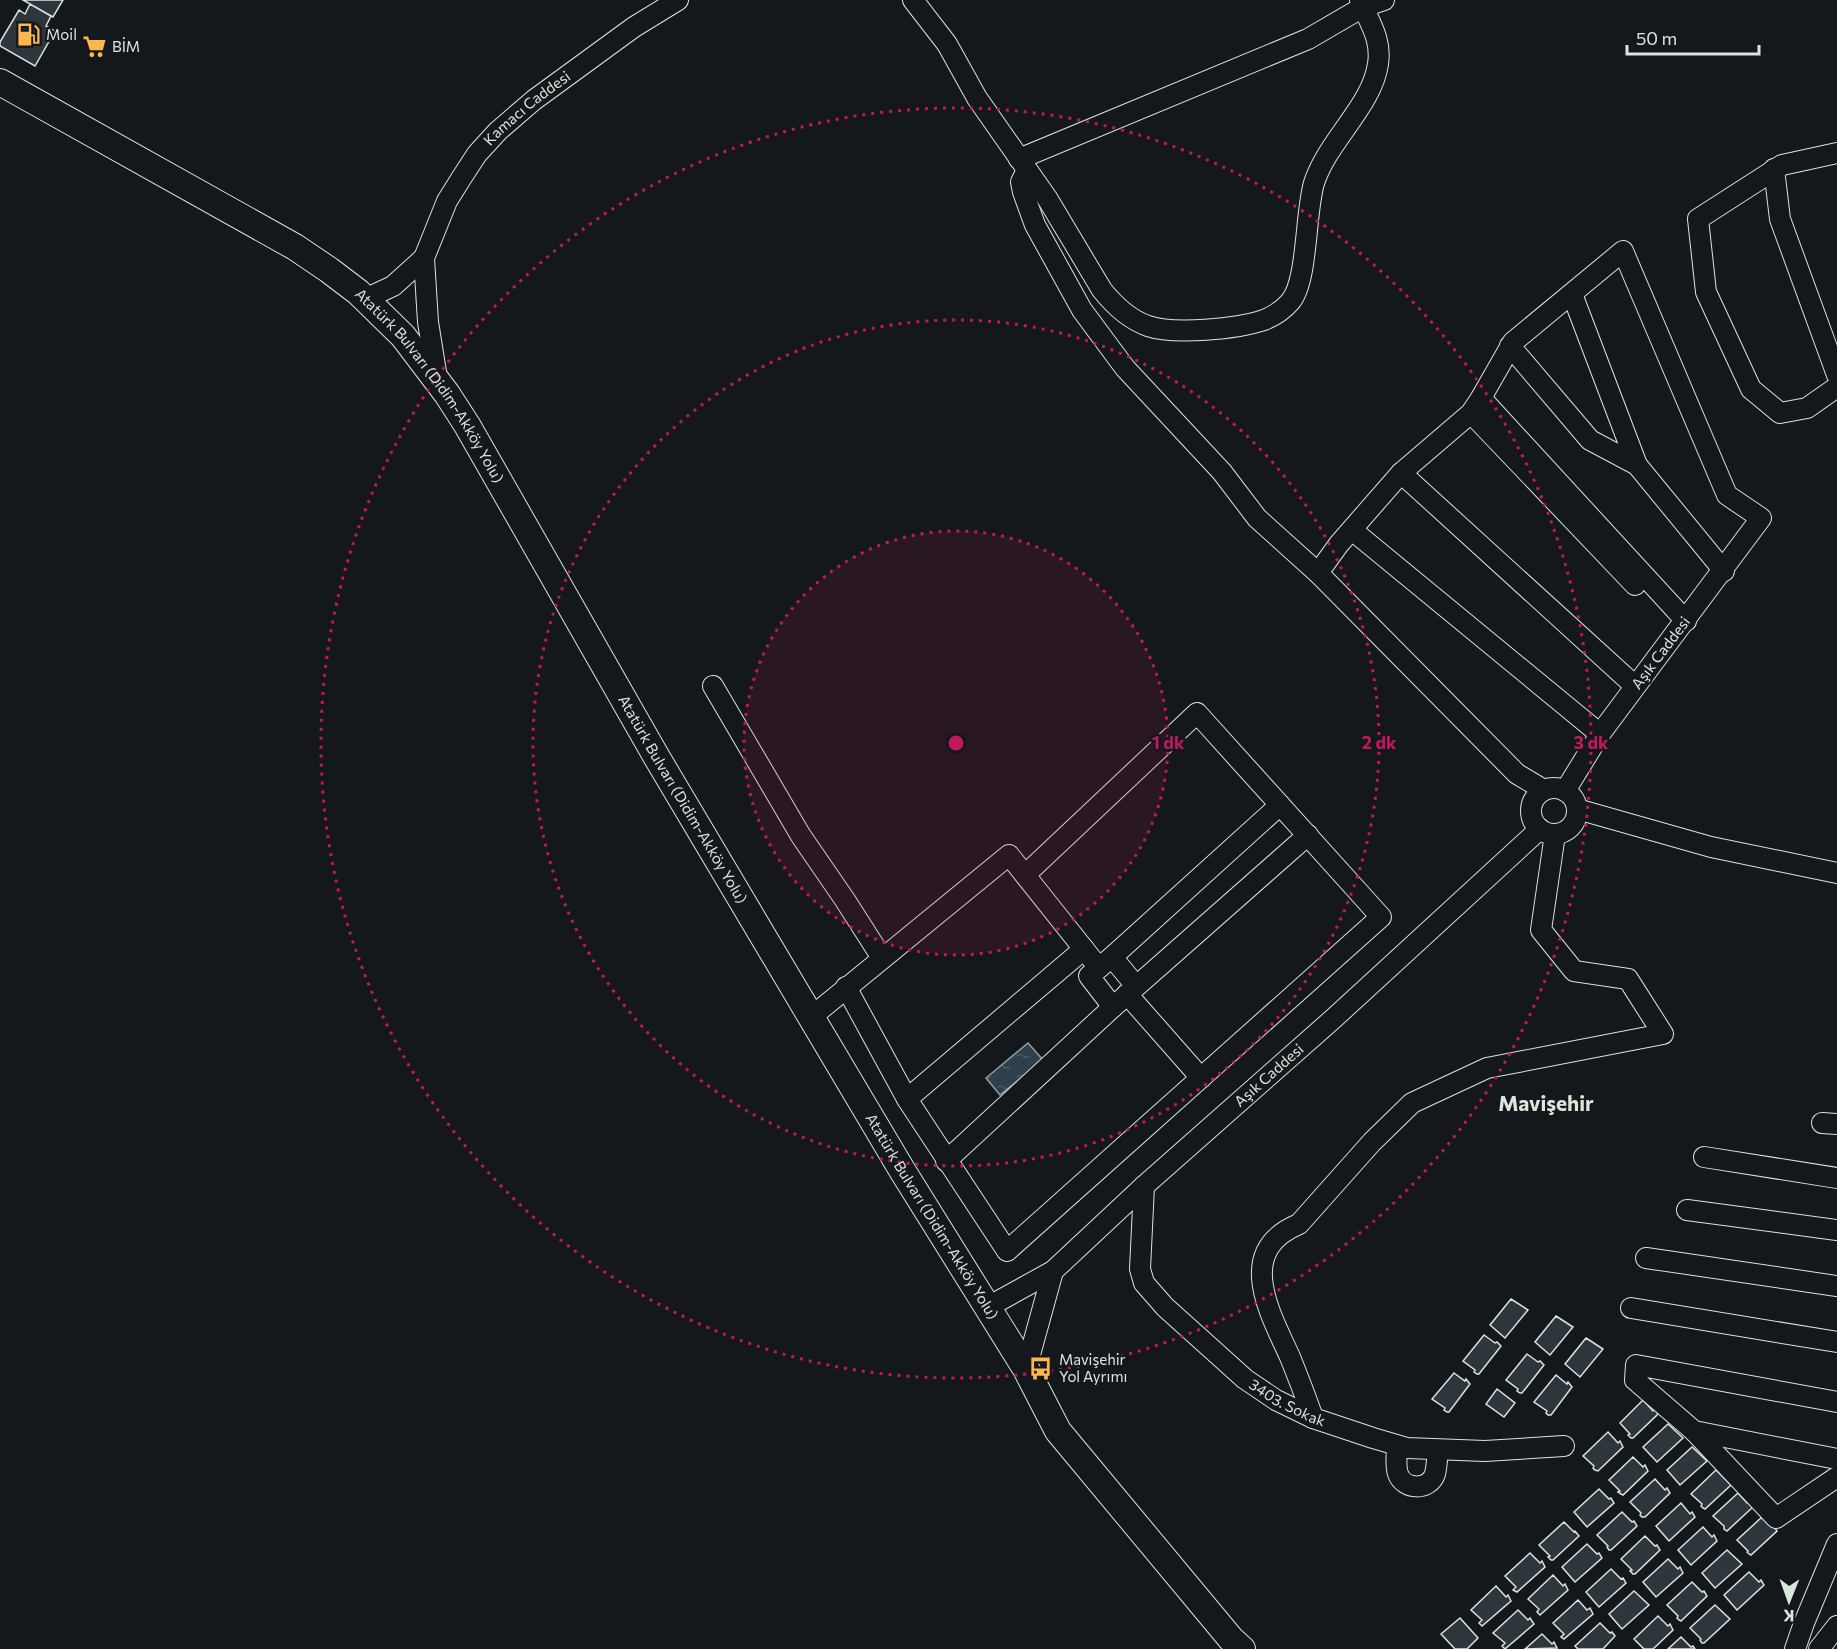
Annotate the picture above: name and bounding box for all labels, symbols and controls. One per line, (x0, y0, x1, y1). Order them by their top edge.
scale bar (1627, 18, 1759, 56)
fuel station icon: Moil (15, 22, 41, 48)
place label: Moil (46, 25, 77, 43)
text: 50 m (1636, 27, 1677, 49)
supermarket icon: BİM (81, 34, 107, 60)
place label: BİM (112, 37, 140, 55)
street label: Kamacı Caddesi (479, 67, 573, 149)
street label: Atatürk Bulvarı (Didim-Akköy Yolu) (352, 284, 508, 486)
street label: Aşık Caddesi (1627, 613, 1693, 692)
street label: Atatürk Bulvarı (Didim-Akköy Yolu) (615, 691, 751, 906)
text: 1 dk (1152, 731, 1185, 753)
text: 2 dk (1362, 731, 1397, 753)
text: 3 dk (1574, 731, 1609, 753)
centre of rings (946, 733, 966, 753)
street label: Aşık Caddesi (1230, 1039, 1307, 1110)
district label: Mavişehir (1498, 1090, 1594, 1115)
street label: Atatürk Bulvarı (Didim-Akköy Yolu) (862, 1110, 1003, 1322)
place label: Mavişehir Yol Ayrımı (1059, 1350, 1127, 1385)
bus stop icon: Mavişehir Yol Ayrımı (1028, 1356, 1054, 1382)
street label: 3403. Sokak (1246, 1375, 1328, 1429)
north arrow (1759, 1571, 1819, 1631)
text: K (1783, 1607, 1794, 1626)

